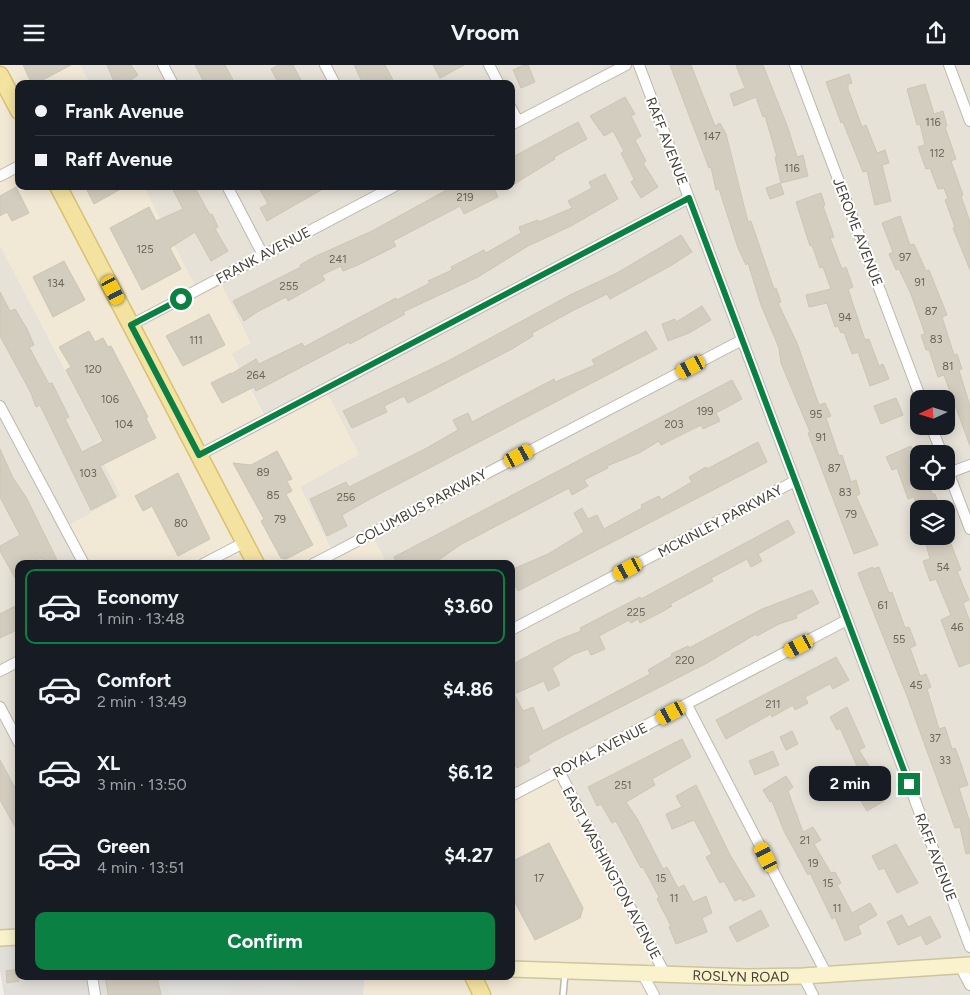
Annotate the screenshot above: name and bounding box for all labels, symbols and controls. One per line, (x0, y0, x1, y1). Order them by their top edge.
icon: menu (20, 19, 48, 47)
text: Vroom (451, 19, 519, 46)
icon: share (922, 19, 950, 47)
street label: RAFF AVENUE (642, 95, 691, 188)
text: Frank Avenue (65, 100, 184, 123)
house number: 116 (925, 116, 941, 129)
house number: 147 (703, 130, 721, 143)
house number: 112 (929, 147, 945, 160)
text: Raff Avenue (65, 148, 173, 171)
house number: 116 (784, 162, 800, 175)
street label: JEROME AVENUE (829, 176, 886, 289)
house number: 219 (457, 191, 473, 204)
street label: FRANK AVENUE (213, 223, 313, 287)
house number: 125 (136, 243, 154, 256)
house number: 97 (899, 251, 911, 264)
house number: 241 (329, 253, 347, 266)
car (99, 273, 126, 307)
house number: 91 (915, 276, 925, 289)
house number: 134 (47, 277, 65, 290)
house number: 255 (280, 280, 298, 293)
route start (170, 288, 192, 310)
house number: 87 (925, 305, 937, 318)
house number: 94 (838, 311, 852, 324)
house number: 83 (930, 333, 942, 346)
house number: 111 (189, 334, 203, 347)
car (674, 353, 707, 381)
house number: 81 (942, 360, 954, 373)
house number: 120 (84, 363, 102, 376)
house number: 264 (246, 369, 266, 382)
north arrow (910, 390, 955, 435)
map controls (910, 390, 955, 545)
house number: 106 (101, 393, 119, 406)
house number: 199 (697, 405, 714, 418)
house number: 95 (810, 408, 822, 421)
house number: 104 (115, 418, 133, 431)
house number: 203 (664, 418, 684, 431)
house number: 91 (816, 431, 826, 444)
car (502, 442, 535, 470)
button: locate (910, 445, 955, 490)
house number: 87 (828, 462, 840, 475)
street label: COLUMBUS PARKWAY (353, 465, 490, 549)
house number: 89 (257, 466, 269, 479)
house number: 103 (79, 467, 97, 480)
street label: MCKINLEY PARKWAY (655, 481, 786, 561)
house number: 83 (839, 486, 851, 499)
house number: 85 (266, 489, 280, 502)
house number: 256 (337, 491, 355, 504)
button: layers (910, 500, 955, 545)
house number: 79 (845, 508, 857, 521)
house number: 79 (274, 513, 286, 526)
house number: 80 (174, 517, 188, 530)
car (611, 555, 644, 583)
house number: 54 (936, 561, 950, 574)
icon: car (37, 584, 82, 629)
text: Economy (97, 586, 179, 609)
text: $3.60 (444, 595, 493, 618)
house number: 61 (878, 599, 888, 612)
house number: 225 (627, 606, 645, 619)
text: 1 min · 13:48 (97, 609, 185, 628)
house number: 46 (950, 621, 964, 634)
car (782, 632, 815, 660)
house number: 55 (893, 633, 905, 646)
house number: 220 (675, 654, 695, 667)
icon: car (37, 667, 82, 712)
text: Comfort (97, 669, 172, 692)
text: $4.86 (443, 678, 493, 701)
house number: 45 (909, 679, 923, 692)
text: 2 min · 13:49 (97, 692, 186, 711)
house number: 211 (765, 698, 781, 711)
car (654, 699, 687, 727)
street label: ROYAL AVENUE (550, 719, 650, 782)
house number: 37 (929, 732, 941, 745)
icon: car (37, 750, 82, 795)
text: XL (97, 752, 120, 775)
house number: 33 (939, 754, 951, 767)
text: $6.12 (448, 761, 493, 784)
callout: 2 min (809, 767, 892, 801)
route end (898, 773, 920, 795)
text: 2 min (830, 774, 870, 793)
text: 3 min · 13:50 (97, 775, 187, 794)
house number: 251 (614, 779, 632, 792)
street label: EAST WASHINGTON AVENUE (559, 784, 664, 962)
street label: RAFF AVENUE (911, 811, 960, 904)
icon: car (37, 833, 82, 878)
house number: 21 (800, 834, 810, 847)
text: Green (97, 835, 150, 858)
car (752, 840, 779, 874)
text: $4.27 (444, 844, 493, 867)
house number: 19 (808, 857, 818, 870)
text: 4 min · 13:51 (97, 858, 184, 877)
house number: 17 (534, 872, 544, 885)
house number: 15 (656, 872, 666, 885)
house number: 15 (823, 877, 833, 890)
house number: 11 (669, 892, 679, 905)
house number: 11 (832, 902, 842, 915)
button: Confirm (35, 912, 495, 970)
street label: ROSLYN ROAD (692, 967, 789, 986)

